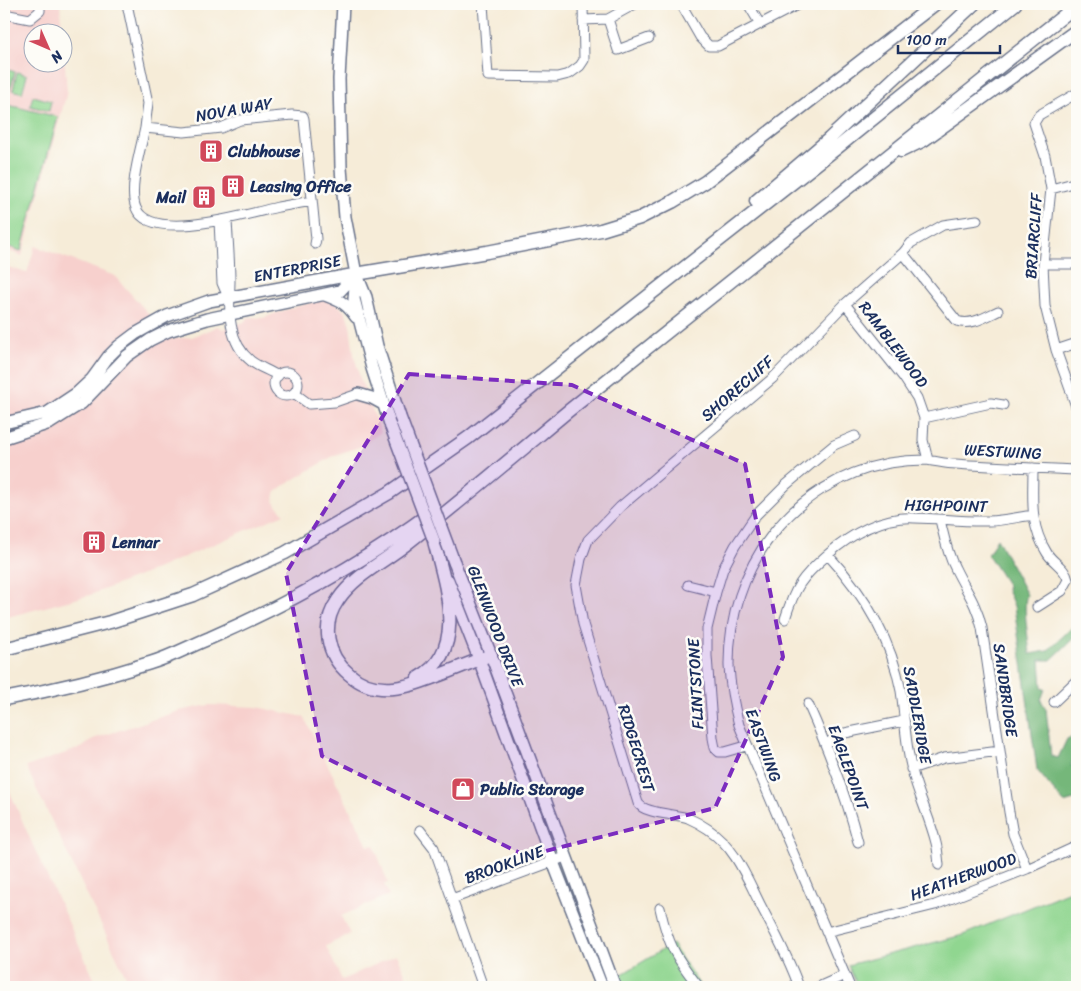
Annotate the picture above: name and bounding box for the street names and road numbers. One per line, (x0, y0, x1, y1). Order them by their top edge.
street label: NOVA WAY (193, 88, 276, 131)
street label: BRIARCLIFF (1016, 191, 1051, 280)
street label: ENTERPRISE (251, 246, 344, 291)
street label: RAMBLEWOOD (851, 294, 937, 395)
street label: SHORECLIFF (694, 347, 782, 429)
street label: WESTWING (963, 435, 1043, 468)
street label: HIGHPOINT (904, 490, 989, 521)
street label: GLENWOOD DRIVE (459, 561, 532, 692)
street label: FLINTSTONE (679, 637, 712, 730)
street label: SANDBRIDGE (985, 641, 1027, 740)
street label: SADDLERIDGE (895, 664, 941, 767)
street label: RIDGECREST (609, 701, 664, 797)
street label: EASTWING (737, 704, 790, 786)
street label: EAGLEPOINT (820, 720, 878, 816)
street label: BROOKLINE (460, 836, 549, 892)
street label: HEATHERWOOD (906, 844, 1021, 909)

